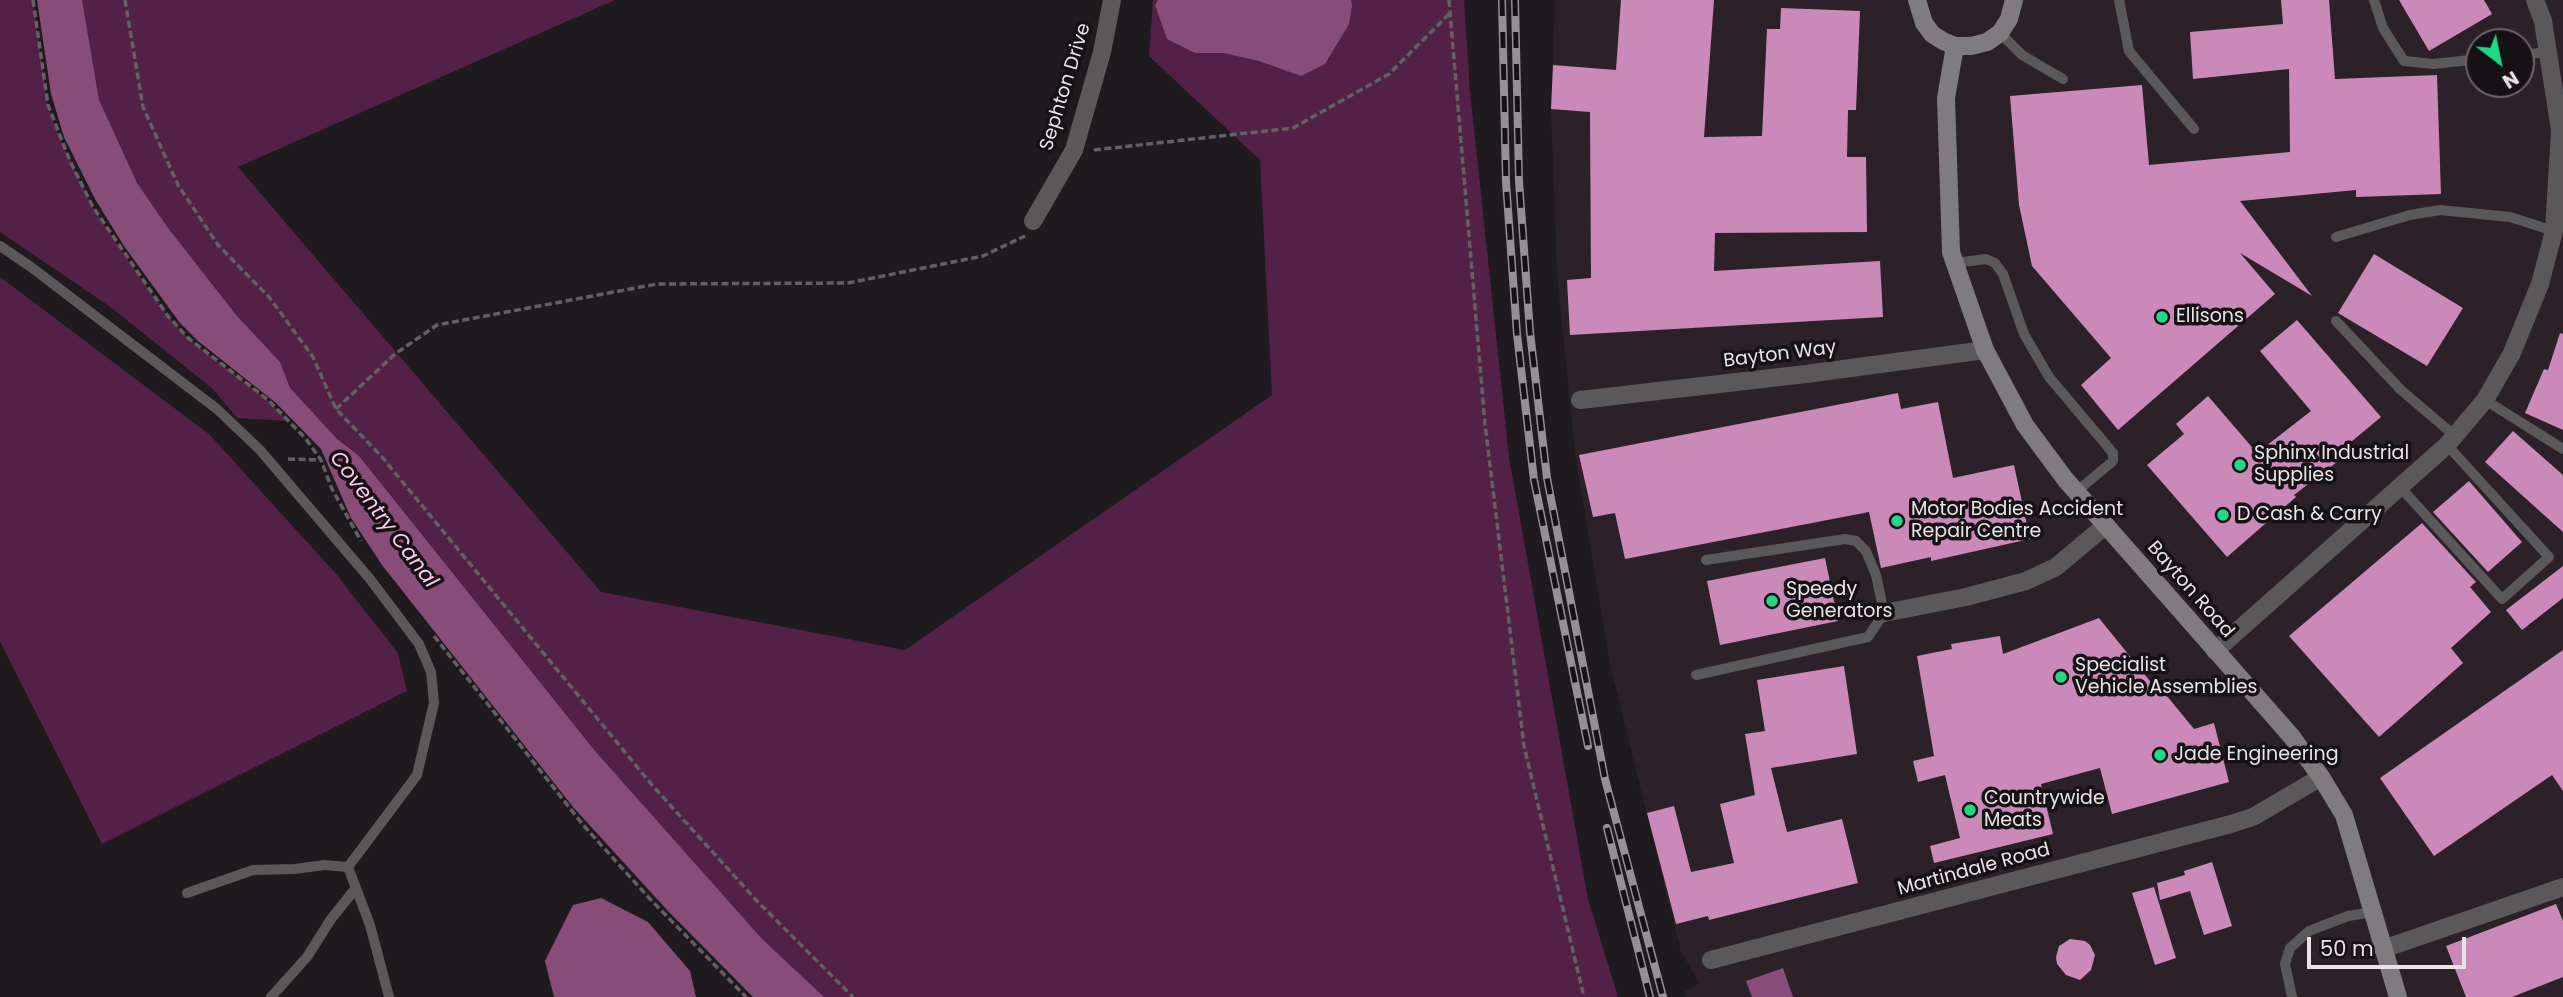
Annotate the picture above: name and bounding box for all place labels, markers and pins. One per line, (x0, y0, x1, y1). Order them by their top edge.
place label: Ellisons (2176, 306, 2244, 328)
marker: Ellisons (2154, 309, 2170, 325)
place label: Sphinx Industrial Supplies (2254, 443, 2409, 487)
marker: Sphinx Industrial Supplies (2232, 457, 2248, 473)
place label: Motor Bodies Accident Repair Centre (1911, 499, 2123, 543)
place label: D Cash & Carry (2237, 504, 2382, 526)
marker: D Cash & Carry (2215, 507, 2231, 523)
marker: Motor Bodies Accident Repair Centre (1889, 513, 1905, 529)
place label: Speedy Generators (1786, 579, 1893, 623)
marker: Speedy Generators (1764, 593, 1780, 609)
place label: Specialist Vehicle Assemblies (2075, 655, 2257, 699)
marker: Specialist Vehicle Assemblies (2053, 669, 2069, 685)
place label: Jade Engineering (2174, 744, 2339, 766)
marker: Jade Engineering (2152, 747, 2168, 763)
place label: Countrywide Meats (1984, 788, 2105, 832)
marker: Countrywide Meats (1962, 802, 1978, 818)

